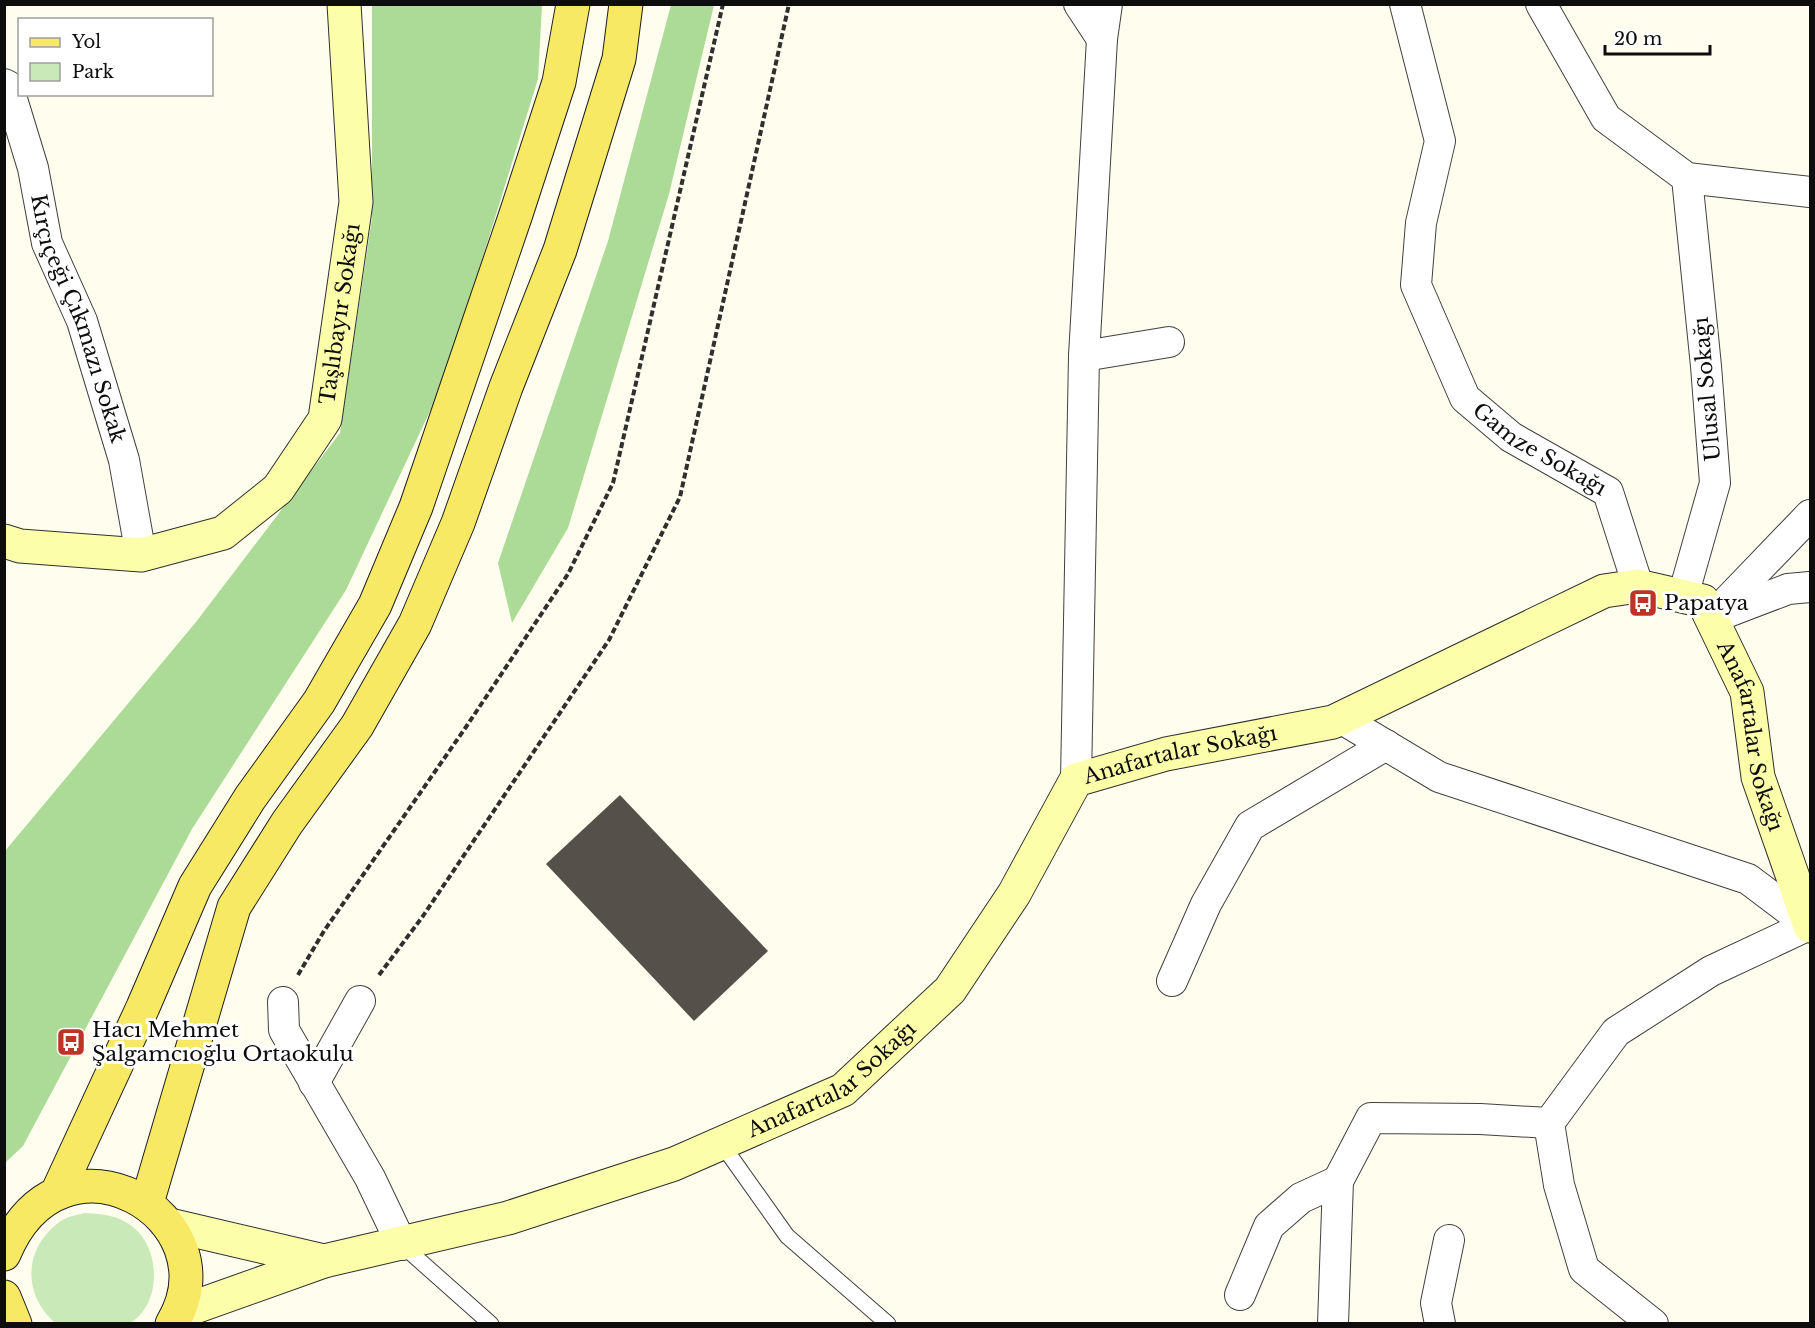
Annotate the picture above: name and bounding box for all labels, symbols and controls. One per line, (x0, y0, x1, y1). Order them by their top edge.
legend (18, 18, 213, 96)
scale bar (1605, 18, 1710, 56)
text: 20 m (1614, 28, 1662, 50)
text: Yol (71, 31, 101, 53)
text: Park (72, 61, 114, 83)
street label: Kırçıçeği Çıkmazı Sokak (25, 192, 131, 446)
street label: Taşlıbayır Sokağı (314, 222, 366, 406)
street label: Ulusal Sokağı (1688, 316, 1726, 462)
street label: Gamze Sokağı (1467, 397, 1611, 501)
bus stop icon: Papatya (1627, 587, 1659, 619)
place label: Papatya (1664, 590, 1749, 616)
street label: Anafartalar Sokağı (1711, 636, 1789, 835)
street label: Anafartalar Sokağı (1080, 720, 1279, 790)
street label: Anafartalar Sokağı (743, 1016, 921, 1144)
place label: Hacı Mehmet Şalgamcıoğlu Ortaokulu (92, 1017, 354, 1067)
bus stop icon: Hacı Mehmet Şalgamcıoğlu Ortaokulu (55, 1026, 87, 1058)

